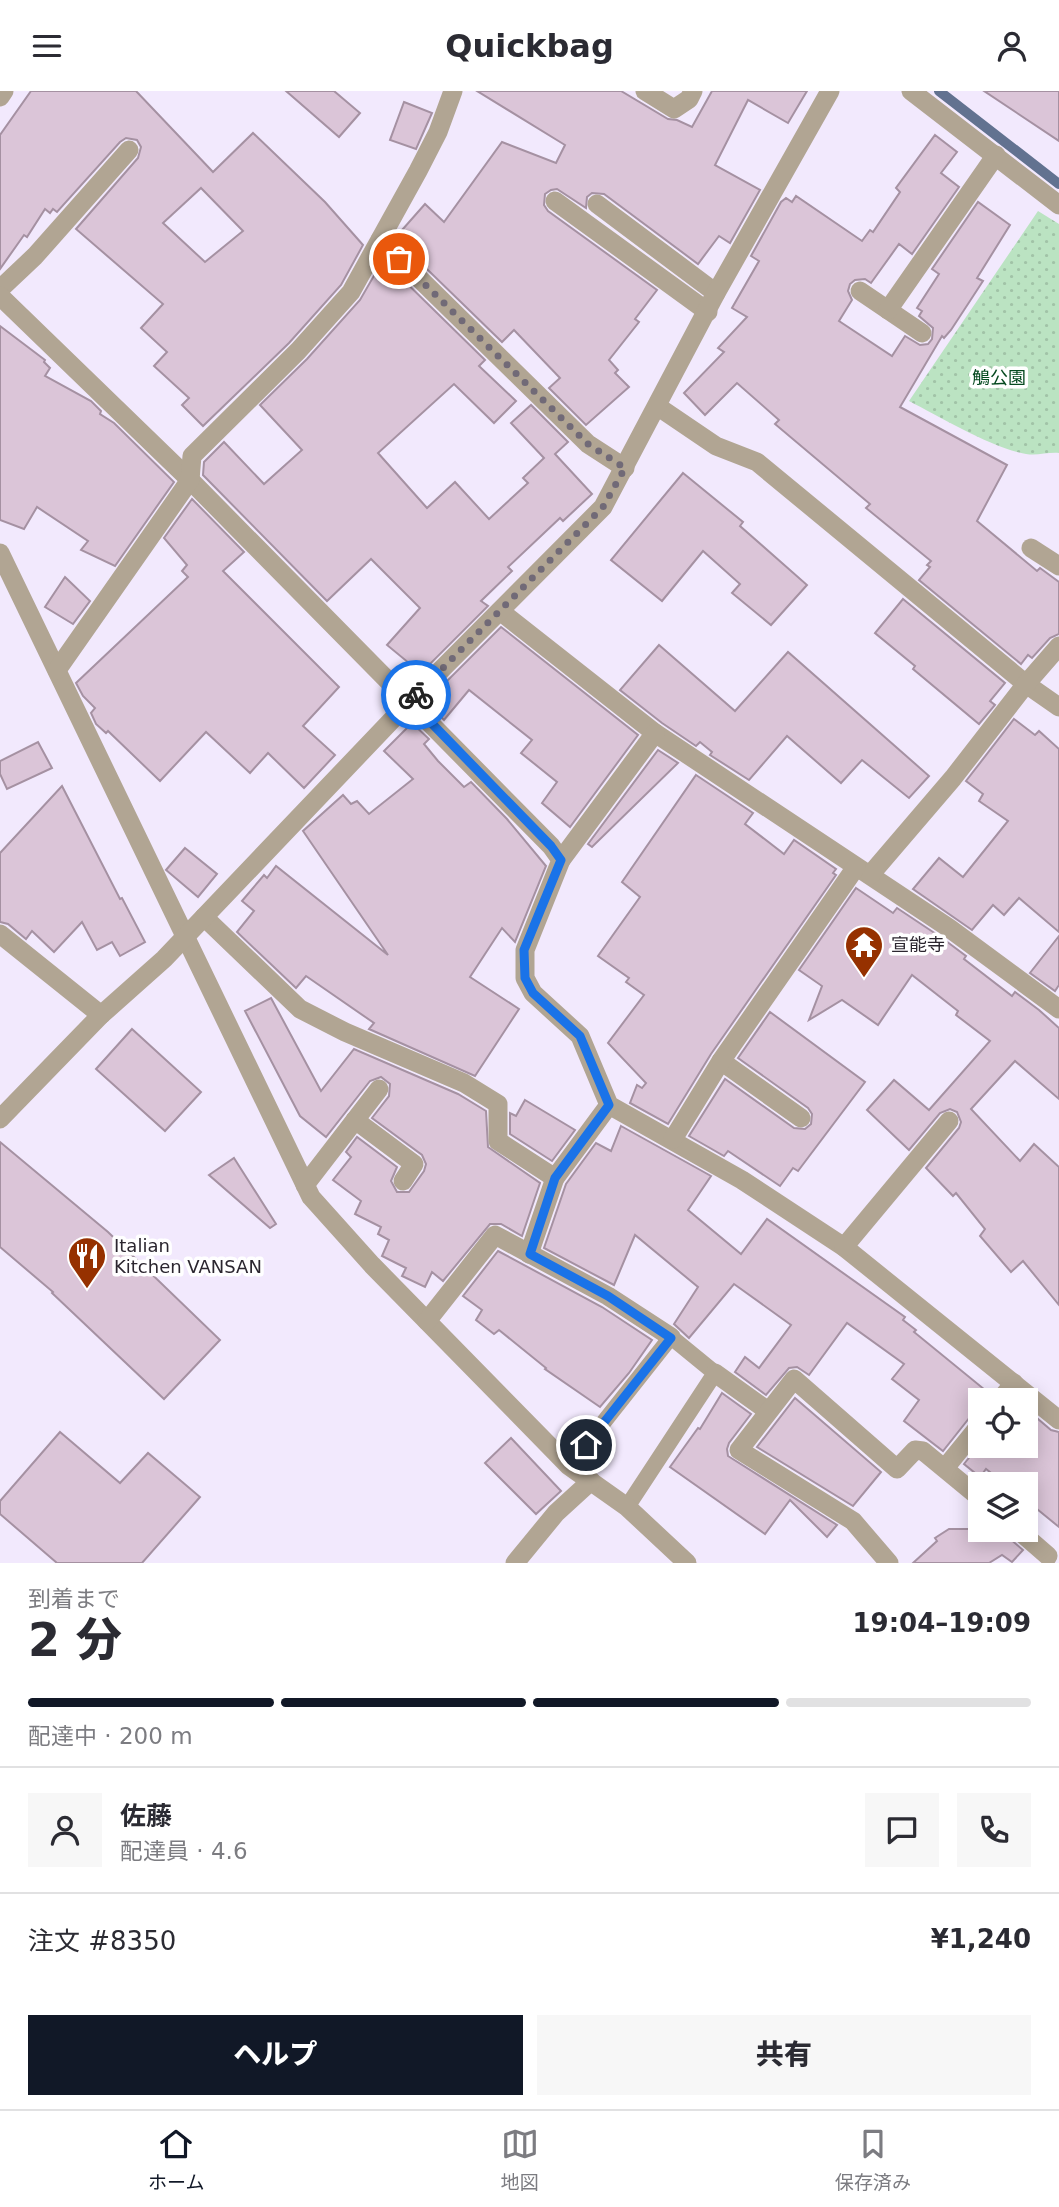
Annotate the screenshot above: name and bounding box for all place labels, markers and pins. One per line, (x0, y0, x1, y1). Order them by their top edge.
pin (369, 229, 429, 289)
temple icon: 宣能寺 (843, 924, 885, 979)
place label: 宣能寺 (891, 934, 945, 955)
restaurant icon: Italian Kitchen VANSAN (66, 1235, 108, 1290)
place label: Italian Kitchen VANSAN (114, 1235, 262, 1277)
pin (556, 1415, 616, 1475)

